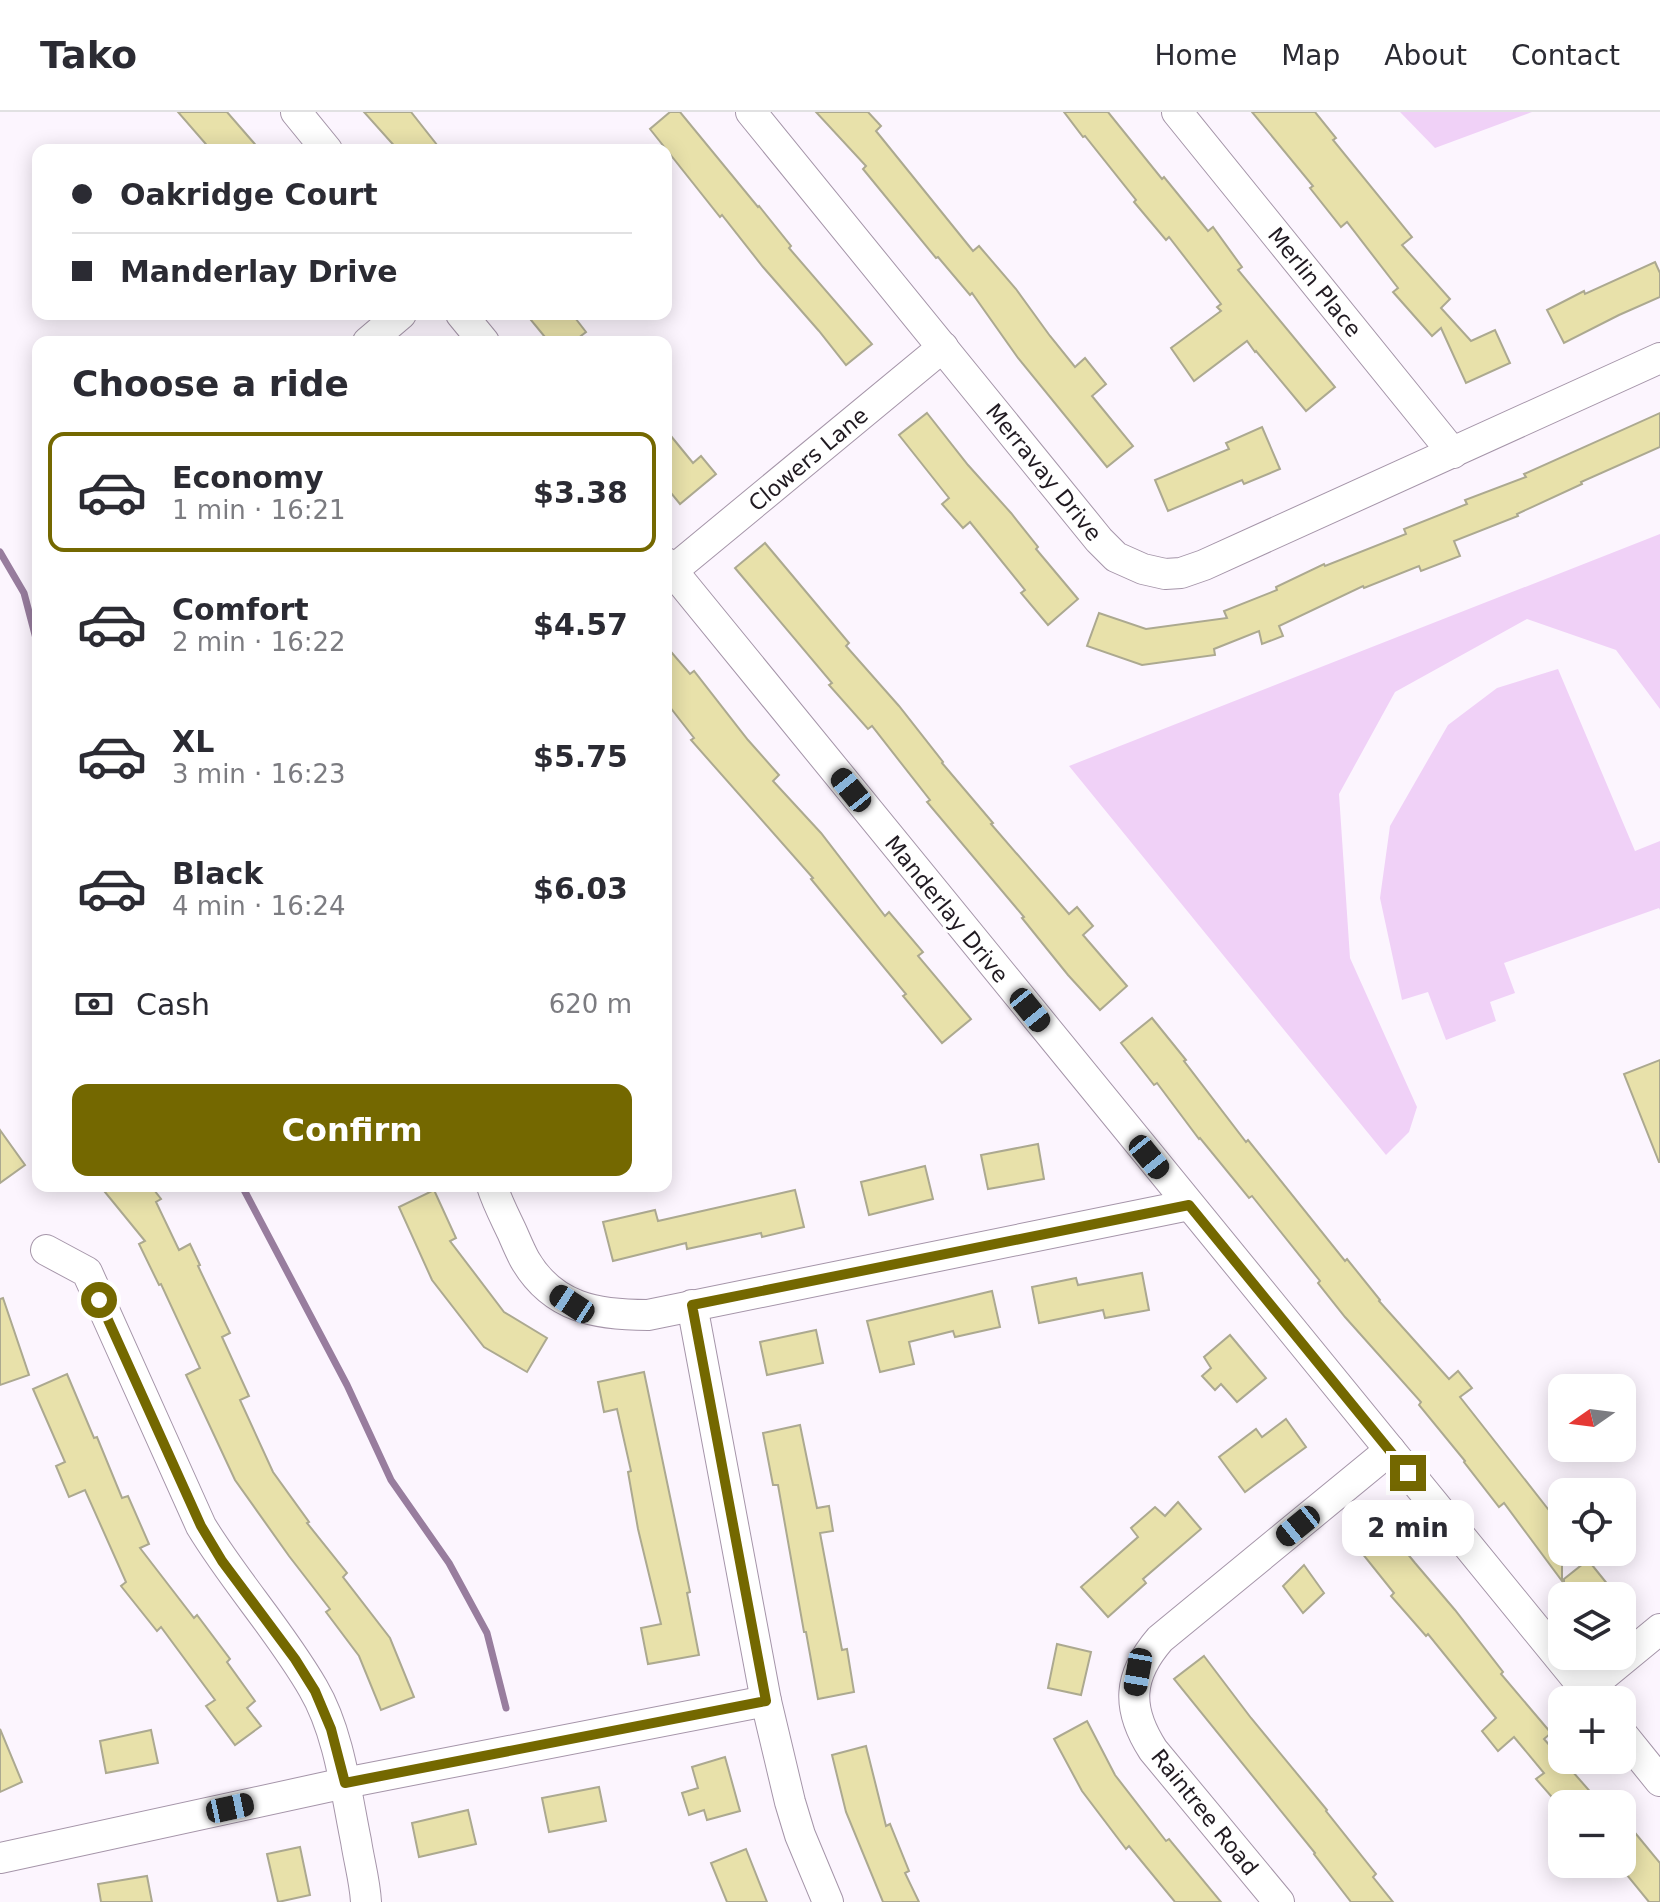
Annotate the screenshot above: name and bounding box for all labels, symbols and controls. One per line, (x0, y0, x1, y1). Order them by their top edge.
text: Tako (40, 33, 137, 77)
text: Home (1154, 39, 1237, 72)
text: Map (1281, 39, 1340, 72)
text: About (1384, 39, 1467, 72)
text: Contact (1511, 39, 1620, 72)
text: Oakridge Court (120, 177, 378, 212)
street label: Merlin Place (1263, 223, 1366, 342)
text: Manderlay Drive (120, 254, 398, 289)
text: Choose a ride (72, 363, 349, 404)
street label: Merravay Drive (981, 399, 1106, 546)
street label: Clowers Lane (744, 403, 873, 516)
icon: car (76, 456, 148, 528)
text: Economy (172, 460, 324, 495)
text: $3.38 (533, 475, 628, 510)
text: 1 min · 16:21 (172, 495, 346, 525)
icon: car (76, 588, 148, 660)
text: Comfort (172, 592, 309, 627)
text: $4.57 (533, 607, 628, 642)
text: 2 min · 16:22 (172, 627, 346, 657)
icon: car (76, 720, 148, 792)
text: XL (172, 724, 214, 759)
text: $5.75 (533, 739, 628, 774)
text: 3 min · 16:23 (172, 759, 346, 789)
car (827, 764, 875, 816)
street label: Manderlay Drive (880, 831, 1013, 988)
icon: car (76, 852, 148, 924)
text: Black (172, 856, 263, 891)
text: $6.03 (533, 871, 628, 906)
text: 4 min · 16:24 (172, 891, 346, 921)
icon: cash (72, 982, 116, 1026)
car (1006, 984, 1054, 1036)
text: Cash (136, 987, 210, 1022)
text: 620 m (549, 989, 632, 1019)
button: Confirm (72, 1084, 632, 1176)
car (1125, 1131, 1173, 1183)
car (545, 1281, 599, 1327)
route start (81, 1282, 117, 1318)
north arrow (1548, 1374, 1636, 1462)
map controls (1548, 1374, 1636, 1878)
route end (1390, 1455, 1426, 1491)
button: locate (1548, 1478, 1636, 1566)
callout: 2 min (1342, 1501, 1474, 1557)
car (1272, 1502, 1324, 1550)
text: 2 min (1367, 1513, 1449, 1543)
button: layers (1548, 1582, 1636, 1670)
car (1122, 1646, 1154, 1698)
button: + (1548, 1686, 1636, 1774)
street label: Raintree Road (1146, 1744, 1263, 1880)
button: − (1548, 1790, 1636, 1878)
car (204, 1791, 256, 1825)

